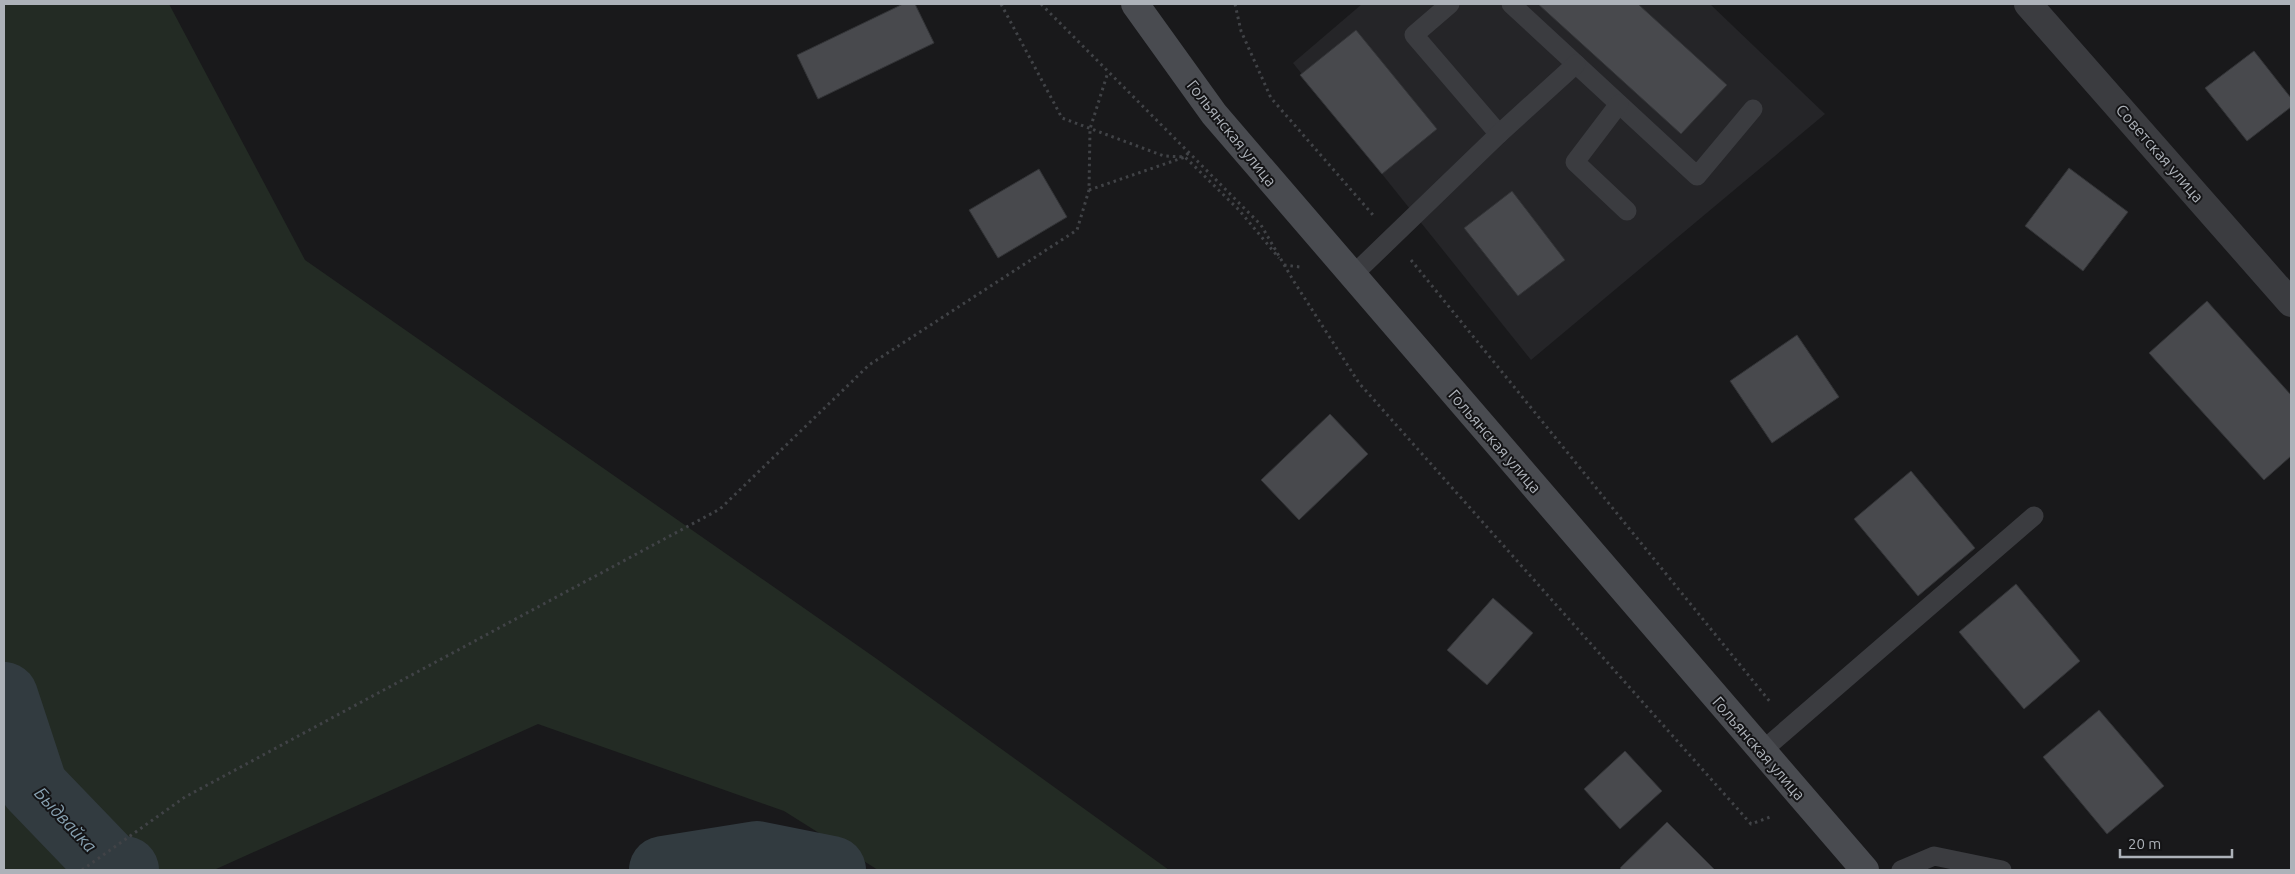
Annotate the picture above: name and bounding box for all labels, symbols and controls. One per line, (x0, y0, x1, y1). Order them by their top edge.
street label: Гольянская улица (1184, 76, 1280, 190)
street label: Советская улица (2113, 100, 2207, 206)
street label: Гольянская улица (1445, 386, 1545, 496)
street label: Гольянская улица (1709, 693, 1809, 803)
water label: Быдвайка (31, 782, 101, 856)
scale bar (2120, 826, 2232, 858)
text: 20 m (2128, 835, 2161, 852)

